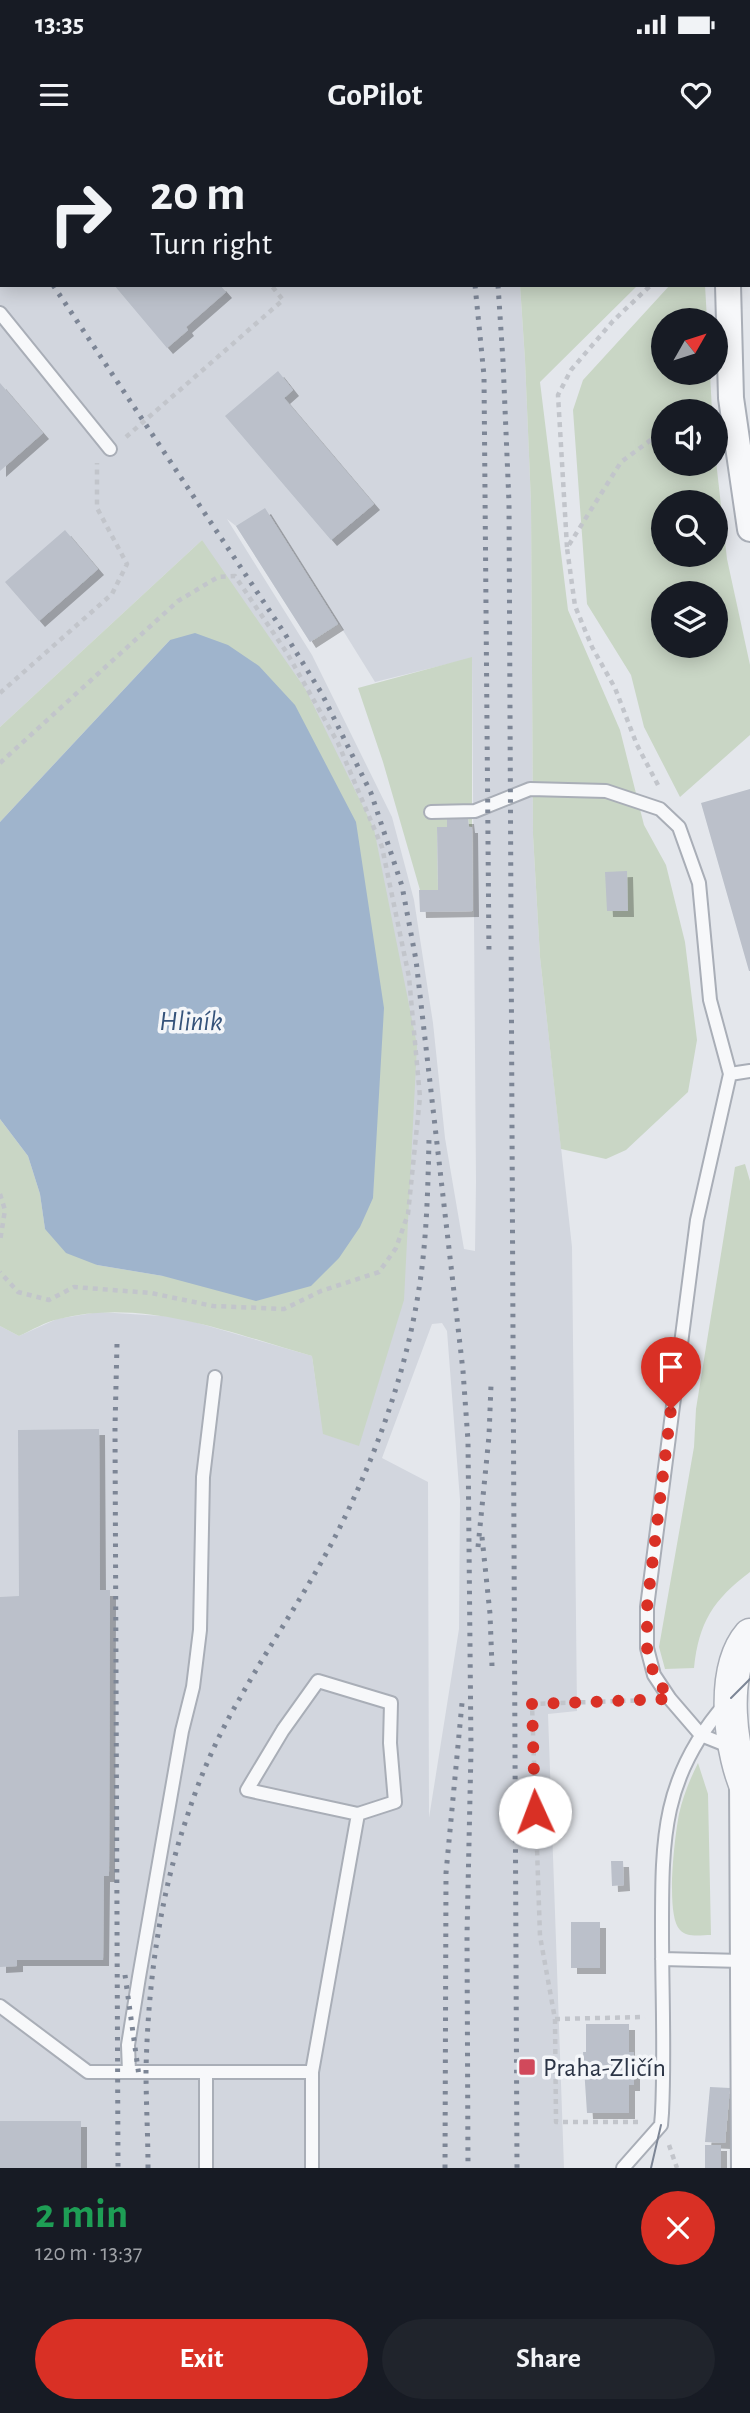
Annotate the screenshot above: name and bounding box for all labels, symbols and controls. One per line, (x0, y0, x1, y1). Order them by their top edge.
text: 13:35 (35, 11, 84, 37)
icon: menu (35, 76, 73, 114)
icon: heart (677, 76, 715, 114)
text: GoPilot (328, 79, 422, 111)
icon: right (35, 168, 126, 259)
text: 20 m (150, 170, 246, 219)
text: Turn right (150, 228, 272, 260)
north arrow (651, 308, 728, 385)
map controls (651, 308, 728, 658)
button: sound (651, 399, 728, 476)
button: search (651, 490, 728, 567)
button: layers (651, 581, 728, 658)
water label: Hliník (159, 1008, 223, 1036)
pin (641, 1337, 701, 1409)
icon: arrive (652, 1348, 690, 1386)
position arrow (498, 1775, 572, 1849)
place label: Praha-Zličín (543, 2055, 666, 2081)
marker: Praha-Zličín (517, 2057, 537, 2077)
button: close (641, 2191, 715, 2265)
text: 2 min (35, 2193, 128, 2235)
text: 120 m · 13:37 (35, 2242, 142, 2265)
button: Exit (35, 2319, 368, 2399)
button: Share (382, 2319, 715, 2399)

